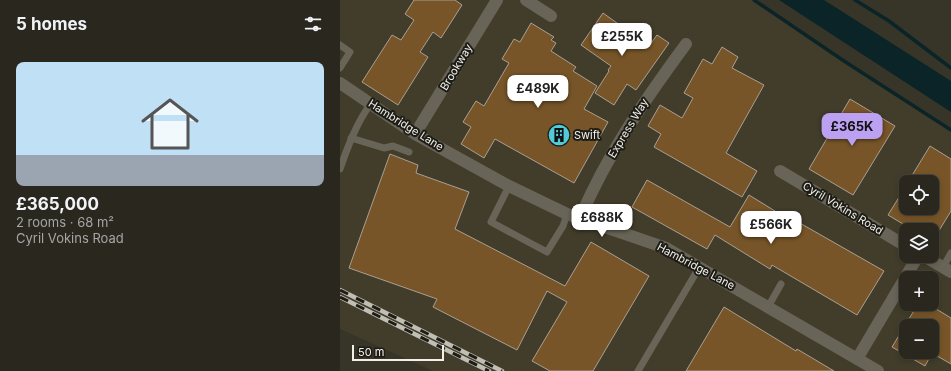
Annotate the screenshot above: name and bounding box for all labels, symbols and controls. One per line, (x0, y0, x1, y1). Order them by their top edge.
icon: filters (302, 13, 324, 35)
text: 5 homes (16, 14, 87, 34)
pin: £255K (594, 23, 650, 57)
text: £255K (601, 28, 643, 44)
street label: Brookway (437, 41, 475, 93)
pin: £489K (510, 75, 566, 109)
text: £489K (516, 80, 560, 96)
icon: home (134, 88, 206, 160)
street label: Hambridge Lane (366, 96, 446, 154)
street label: Express Way (605, 96, 651, 160)
pin: £365K (824, 113, 880, 147)
text: £365K (831, 118, 873, 134)
building icon: Swift (546, 122, 572, 148)
place label: Swift (574, 128, 600, 142)
map controls (899, 175, 939, 359)
button: locate (899, 175, 939, 215)
street label: Cyril Vokins Road (800, 179, 886, 237)
text: £365,000 (16, 194, 99, 214)
pin: £688K (574, 204, 630, 238)
text: £688K (580, 209, 624, 225)
pin: £566K (743, 211, 799, 245)
text: 2 rooms · 68 m² (16, 214, 114, 230)
text: £566K (750, 216, 792, 232)
button: layers (899, 223, 939, 263)
text: Cyril Vokins Road (16, 230, 124, 246)
street label: Hambridge Lane (655, 240, 737, 292)
button: + (899, 271, 939, 311)
button: − (899, 319, 939, 359)
scale bar (352, 343, 444, 362)
text: 50 m (358, 345, 384, 359)

